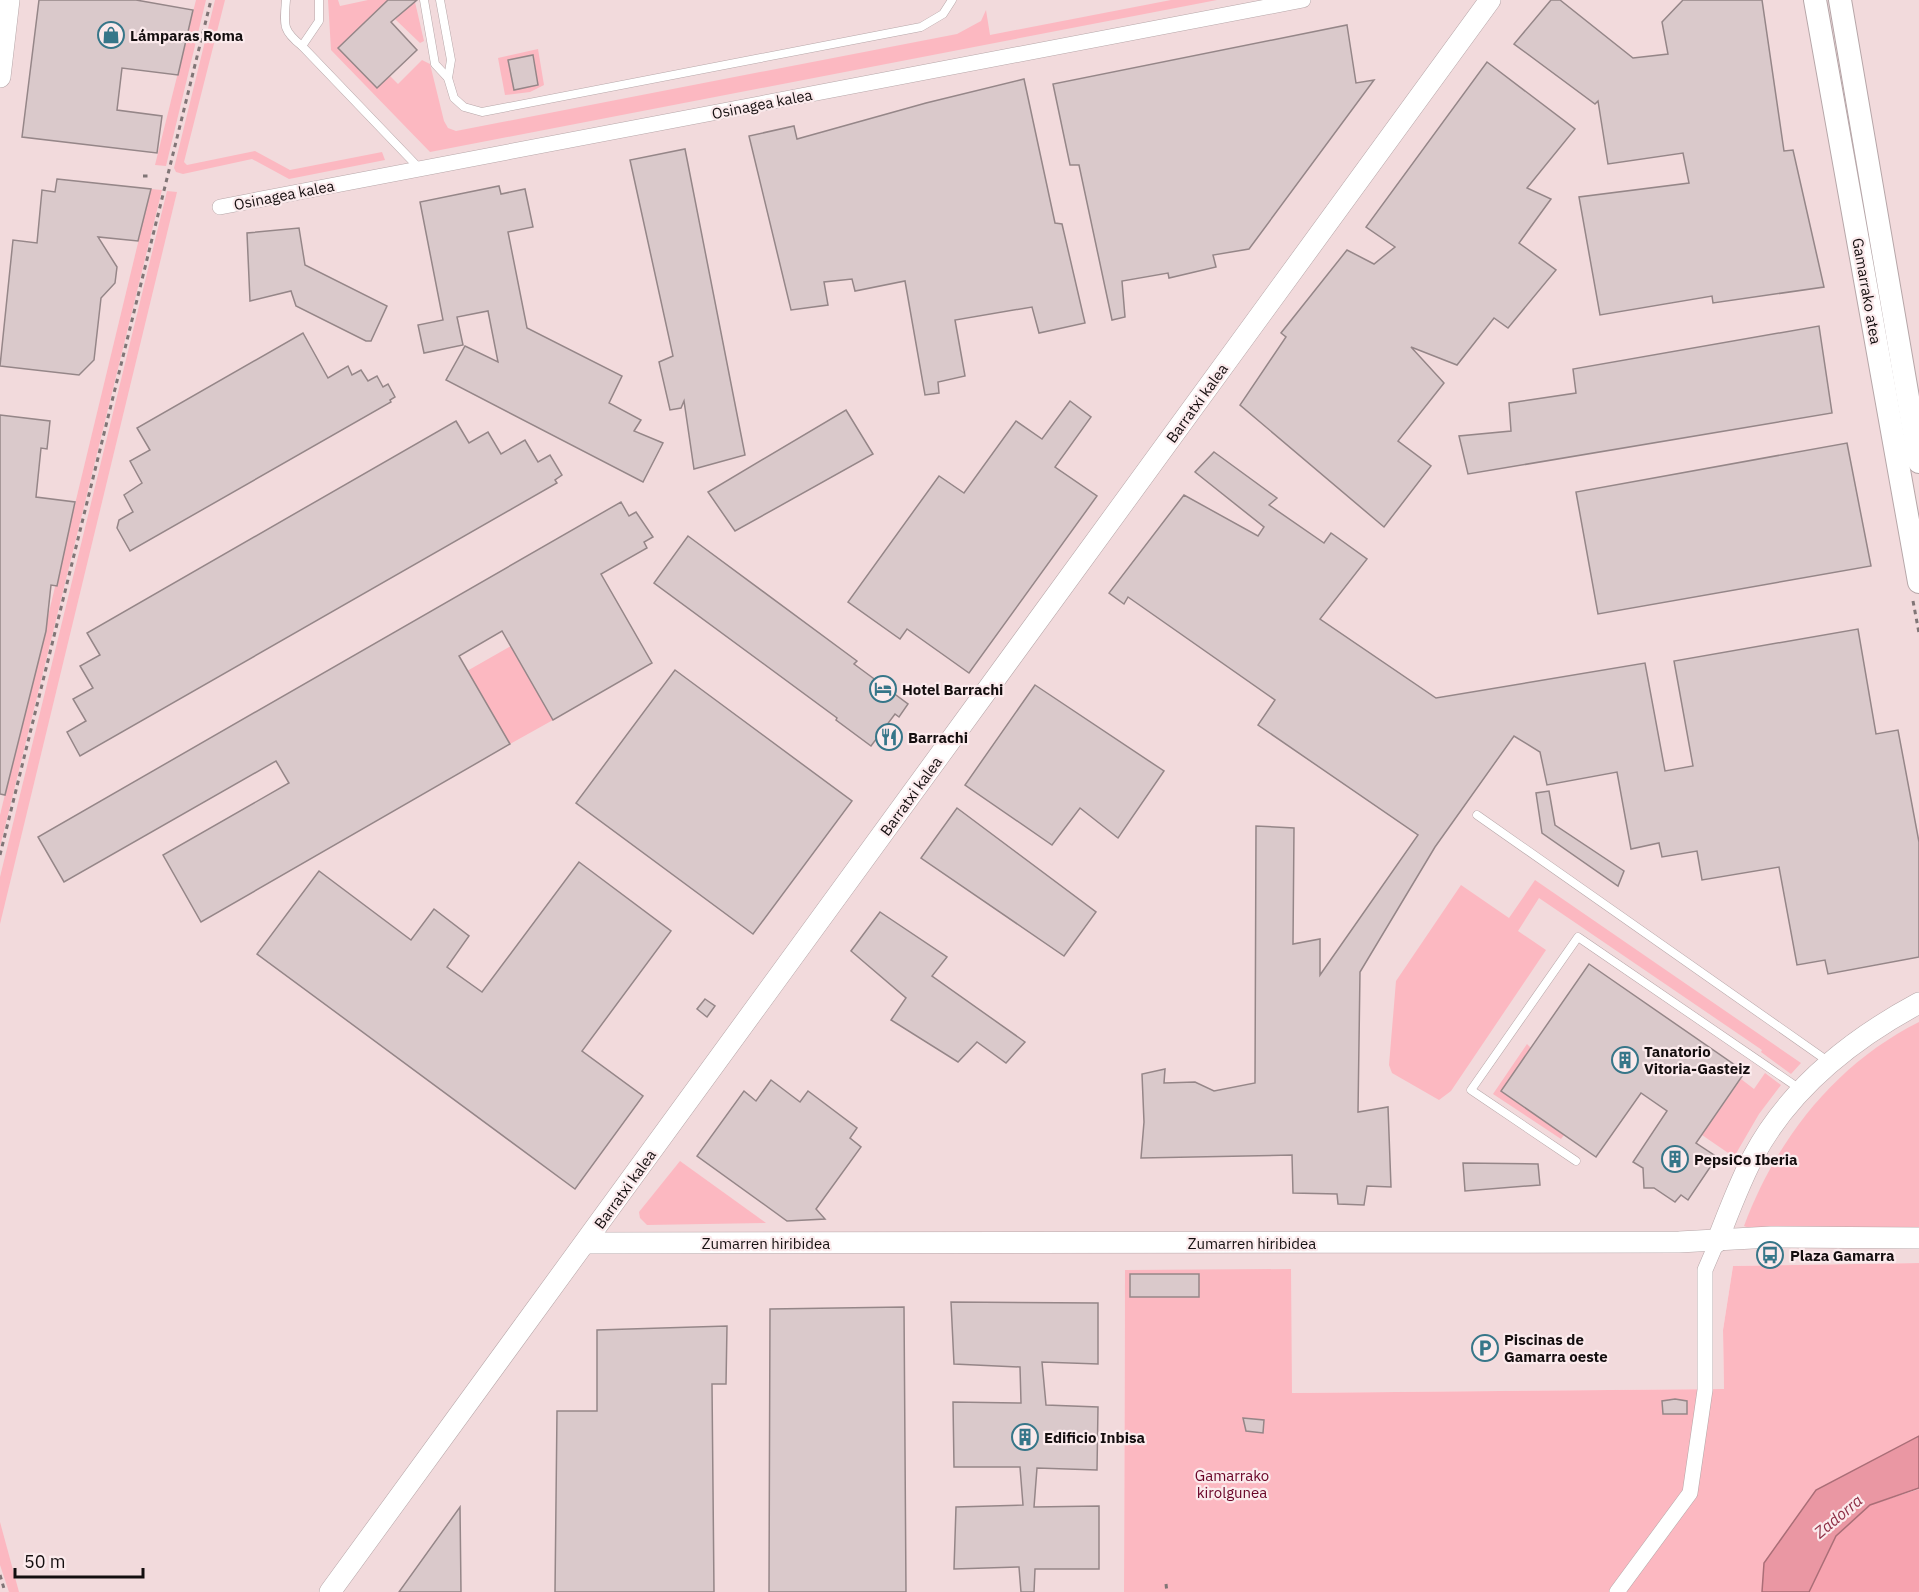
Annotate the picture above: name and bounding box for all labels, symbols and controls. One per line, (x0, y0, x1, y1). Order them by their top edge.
shop icon: Lámparas Roma (96, 20, 126, 50)
place label: Lámparas Roma (130, 26, 244, 45)
street label: Osinagea kalea (710, 85, 814, 123)
street label: Osinagea kalea (232, 176, 336, 214)
street label: Gamarrako atea (1848, 236, 1886, 346)
street label: Barratxi kalea (1162, 360, 1232, 446)
hotel icon: Hotel Barrachi (868, 674, 898, 704)
place label: Hotel Barrachi (902, 680, 1003, 699)
restaurant icon: Barrachi (874, 722, 904, 752)
place label: Barrachi (908, 728, 968, 747)
street label: Barratxi kalea (876, 753, 946, 839)
place label: Tanatorio Vitoria-Gasteiz (1644, 1042, 1750, 1078)
building icon: Tanatorio Vitoria-Gasteiz (1610, 1045, 1640, 1075)
building icon: PepsiCo Iberia (1660, 1144, 1690, 1174)
street label: Barratxi kalea (590, 1146, 660, 1232)
place label: PepsiCo Iberia (1694, 1150, 1798, 1169)
street label: Zumarren hiribidea (702, 1234, 830, 1253)
street label: Zumarren hiribidea (1188, 1234, 1316, 1253)
bus stop icon: Plaza Gamarra (1755, 1240, 1785, 1270)
place label: Plaza Gamarra (1790, 1246, 1895, 1265)
place label: Piscinas de Gamarra oeste (1504, 1330, 1608, 1366)
parking icon: Piscinas de Gamarra oeste (1470, 1333, 1500, 1363)
building icon: Edificio Inbisa (1010, 1422, 1040, 1452)
place label: Edificio Inbisa (1044, 1428, 1146, 1447)
park label: Gamarrako kirolgunea (1195, 1466, 1269, 1502)
water label: Zadorra (1809, 1490, 1866, 1543)
scale bar (15, 1541, 142, 1579)
text: 50 m (24, 1550, 66, 1573)

